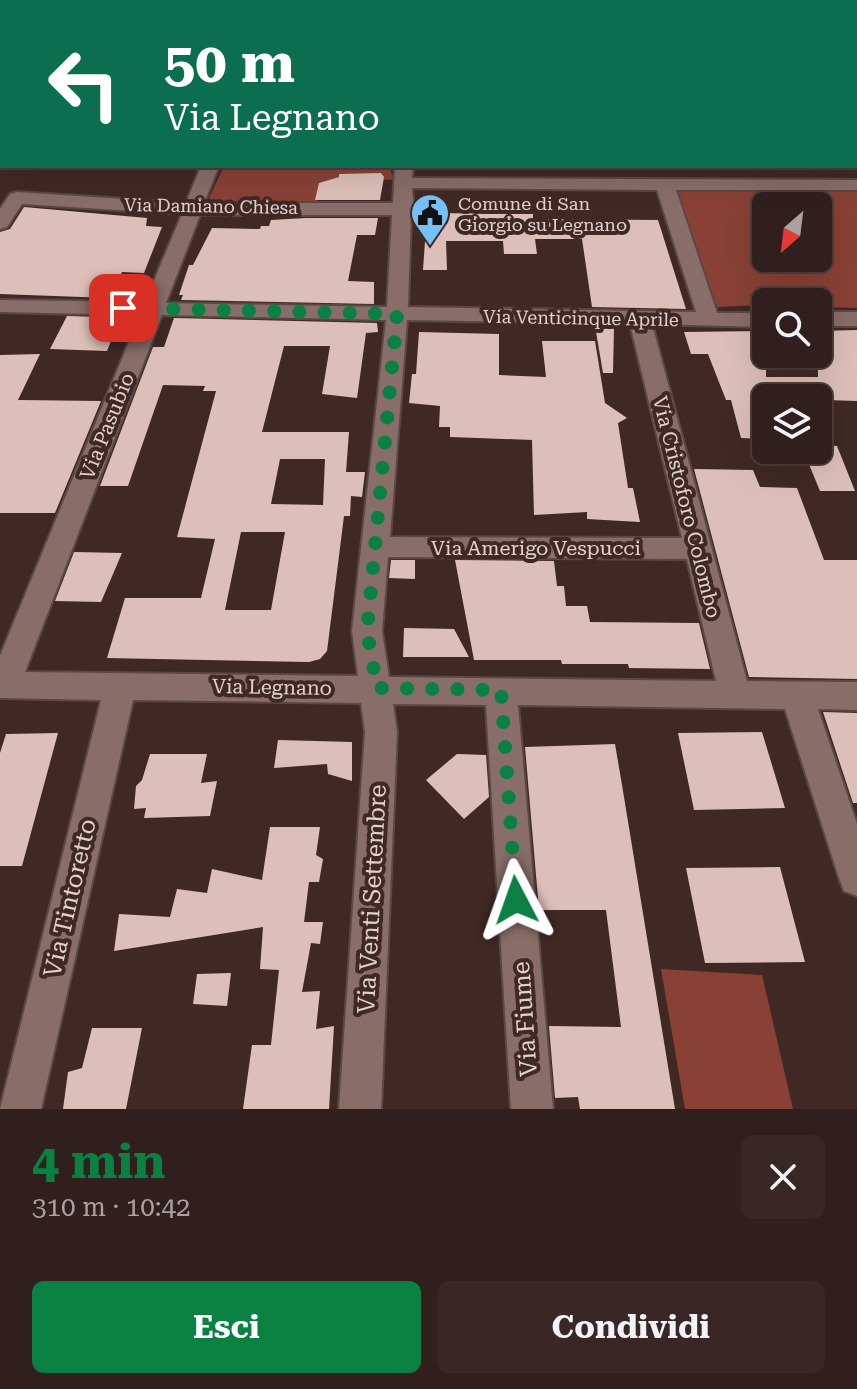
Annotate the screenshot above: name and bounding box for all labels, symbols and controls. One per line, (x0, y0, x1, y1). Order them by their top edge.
text: 50 m (164, 30, 295, 96)
icon: left (32, 32, 136, 136)
text: Via Legnano (164, 97, 380, 139)
public building icon: Comune di San Giorgio su Legnano (409, 192, 451, 247)
north arrow (752, 192, 832, 272)
map controls (752, 192, 832, 464)
place label: Comune di San Giorgio su Legnano (458, 193, 627, 235)
street label: Via Damiano Chiesa (124, 194, 298, 218)
pin (89, 274, 157, 342)
icon: arrive (101, 286, 145, 330)
button: search (752, 288, 832, 368)
street label: Via Venticinque Aprile (483, 306, 679, 330)
street label: Via Pasubio (75, 369, 139, 483)
button: layers (752, 384, 832, 464)
street label: Via Cristoforo Colombo (648, 394, 726, 620)
street label: Via Amerigo Vespucci (431, 536, 641, 560)
street label: Via Legnano (212, 674, 332, 700)
street label: Via Venti Settembre (352, 784, 392, 1014)
street label: Via Tintoretto (38, 816, 102, 980)
position arrow (474, 858, 558, 942)
street label: Via Fiume (507, 960, 543, 1078)
text: 4 min (32, 1134, 165, 1190)
button: close (741, 1135, 825, 1219)
text: 310 m · 10:42 (32, 1192, 191, 1222)
button: Esci (32, 1281, 421, 1373)
button: Condividi (437, 1281, 825, 1373)

